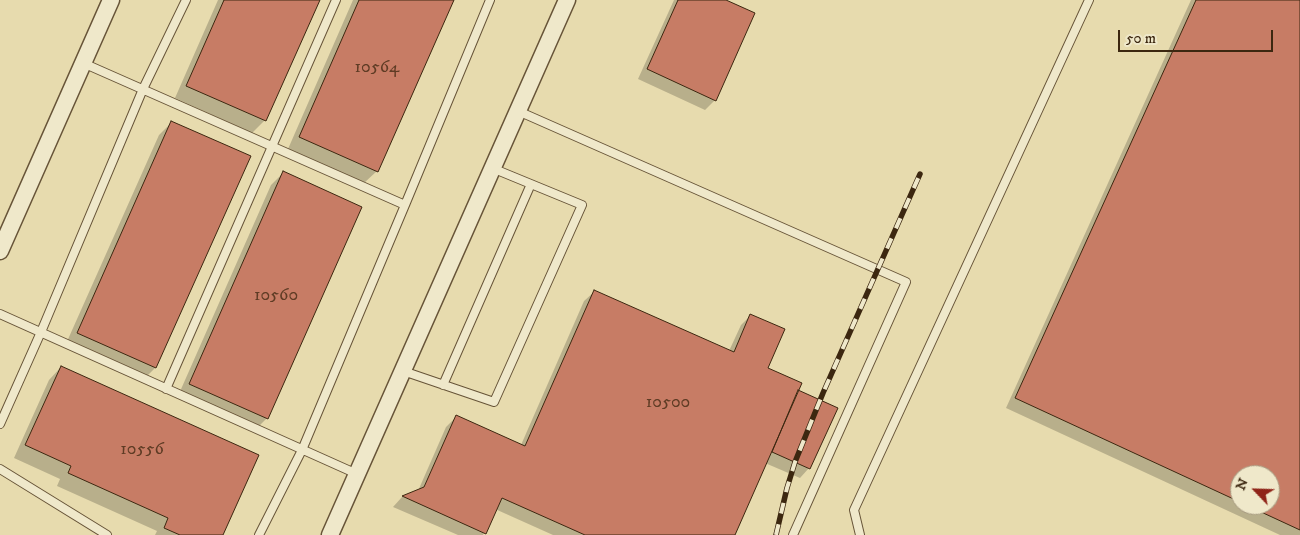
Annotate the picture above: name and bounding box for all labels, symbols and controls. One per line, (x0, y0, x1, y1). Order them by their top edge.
scale bar (1120, 20, 1275, 52)
text: 50 m (1126, 29, 1156, 48)
house number: 10564 (355, 57, 399, 79)
house number: 10560 (254, 285, 298, 307)
house number: 10500 (646, 392, 690, 414)
house number: 10556 (120, 439, 164, 461)
north arrow (1230, 465, 1280, 515)
text: N (1232, 475, 1253, 493)

